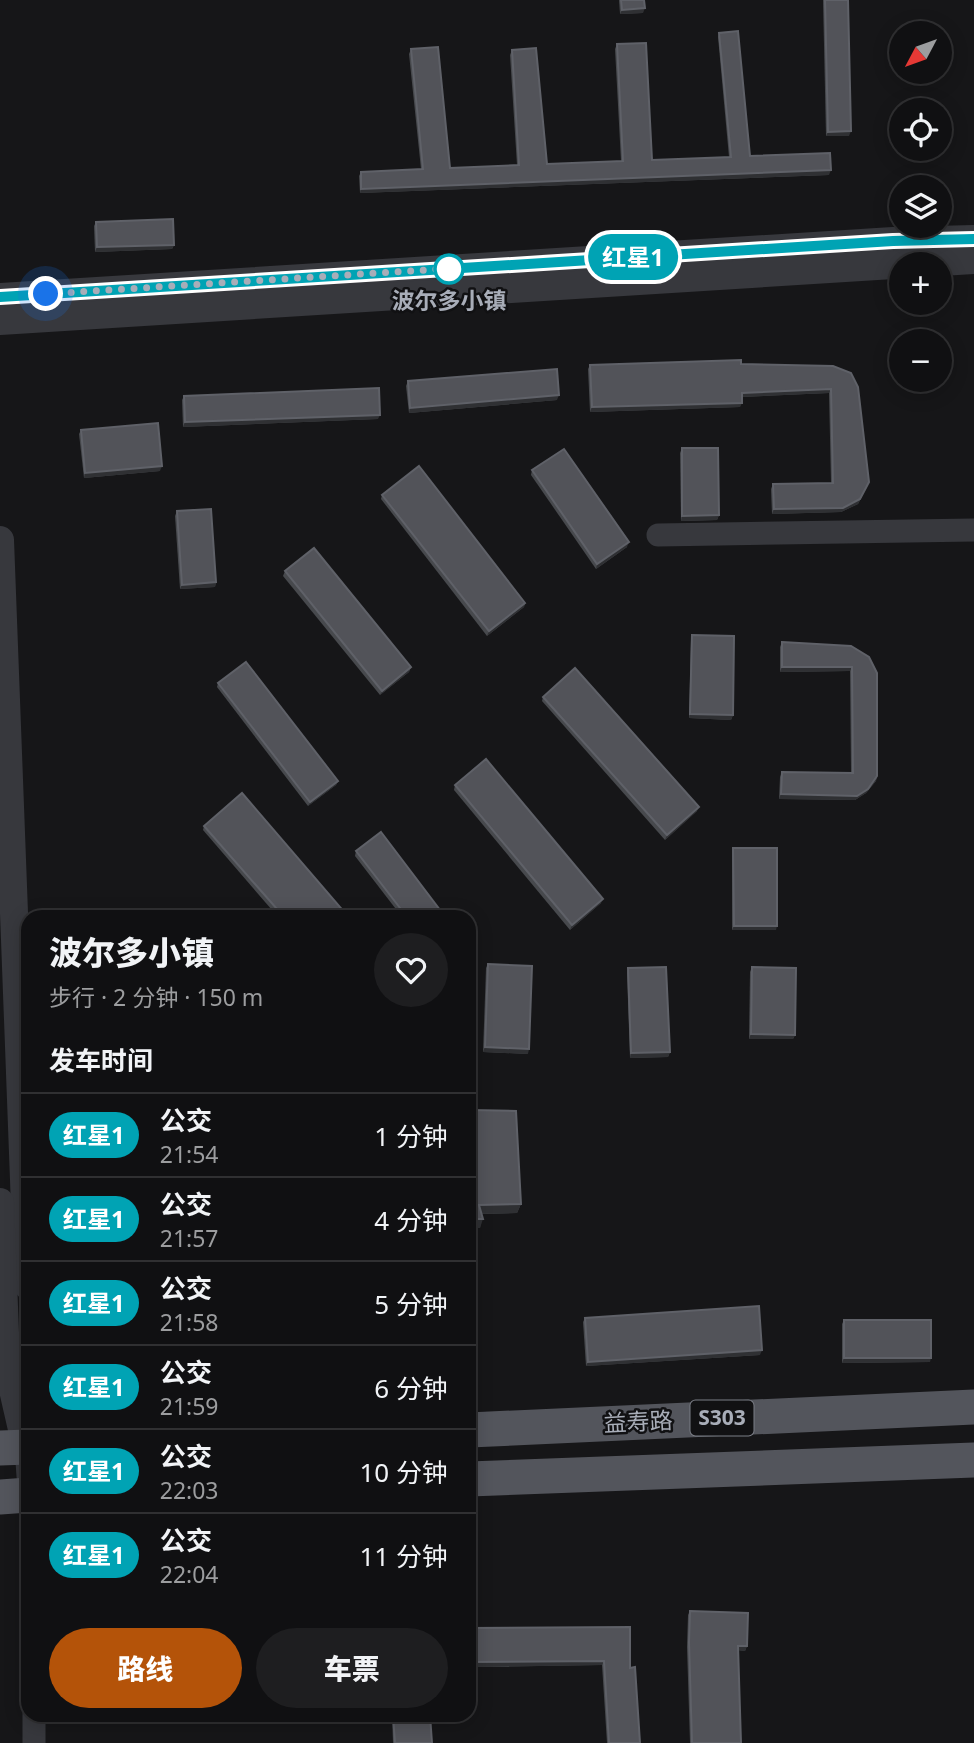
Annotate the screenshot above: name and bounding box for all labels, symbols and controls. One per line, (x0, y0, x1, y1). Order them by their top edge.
north arrow (889, 21, 952, 84)
map controls (889, 21, 952, 392)
button: locate (889, 98, 952, 161)
button: layers (889, 175, 952, 238)
line badge: 红星1 (593, 234, 673, 280)
text: 红星1 (602, 240, 664, 273)
button: + (889, 252, 952, 315)
marker: 波尔多小镇 (434, 254, 464, 284)
your location (28, 276, 63, 311)
place label: 波尔多小镇 (392, 284, 507, 316)
button: − (889, 329, 952, 392)
text: 波尔多小镇 (49, 930, 214, 975)
button: heart (374, 933, 448, 1007)
text: 步行 · 2 分钟 · 150 m (49, 981, 263, 1013)
text: 发车时间 (49, 1042, 153, 1078)
text: 公交 (160, 1102, 212, 1138)
text: 红星1 (63, 1118, 125, 1151)
text: 1 分钟 (374, 1118, 448, 1154)
text: 21:54 (160, 1138, 219, 1170)
text: 公交 (160, 1186, 212, 1222)
text: 红星1 (63, 1202, 125, 1235)
text: 4 分钟 (374, 1202, 448, 1238)
text: 21:57 (160, 1222, 219, 1254)
text: 公交 (160, 1270, 212, 1306)
text: 红星1 (63, 1286, 125, 1319)
text: 5 分钟 (374, 1286, 448, 1322)
text: 21:58 (160, 1306, 219, 1338)
text: 公交 (160, 1354, 212, 1390)
text: 红星1 (63, 1370, 125, 1403)
text: 6 分钟 (374, 1370, 448, 1406)
text: 21:59 (160, 1390, 219, 1422)
road number: S303 (690, 1400, 754, 1436)
street label: 益寿路 (603, 1403, 673, 1439)
text: 公交 (160, 1438, 212, 1474)
text: 红星1 (63, 1454, 125, 1487)
text: 10 分钟 (359, 1454, 448, 1490)
text: 22:03 (160, 1474, 219, 1506)
text: 公交 (160, 1522, 212, 1558)
text: 红星1 (63, 1538, 125, 1571)
text: 11 分钟 (359, 1538, 448, 1574)
text: 22:04 (160, 1558, 219, 1590)
button: 路线 (49, 1628, 242, 1708)
button: 车票 (256, 1628, 448, 1708)

